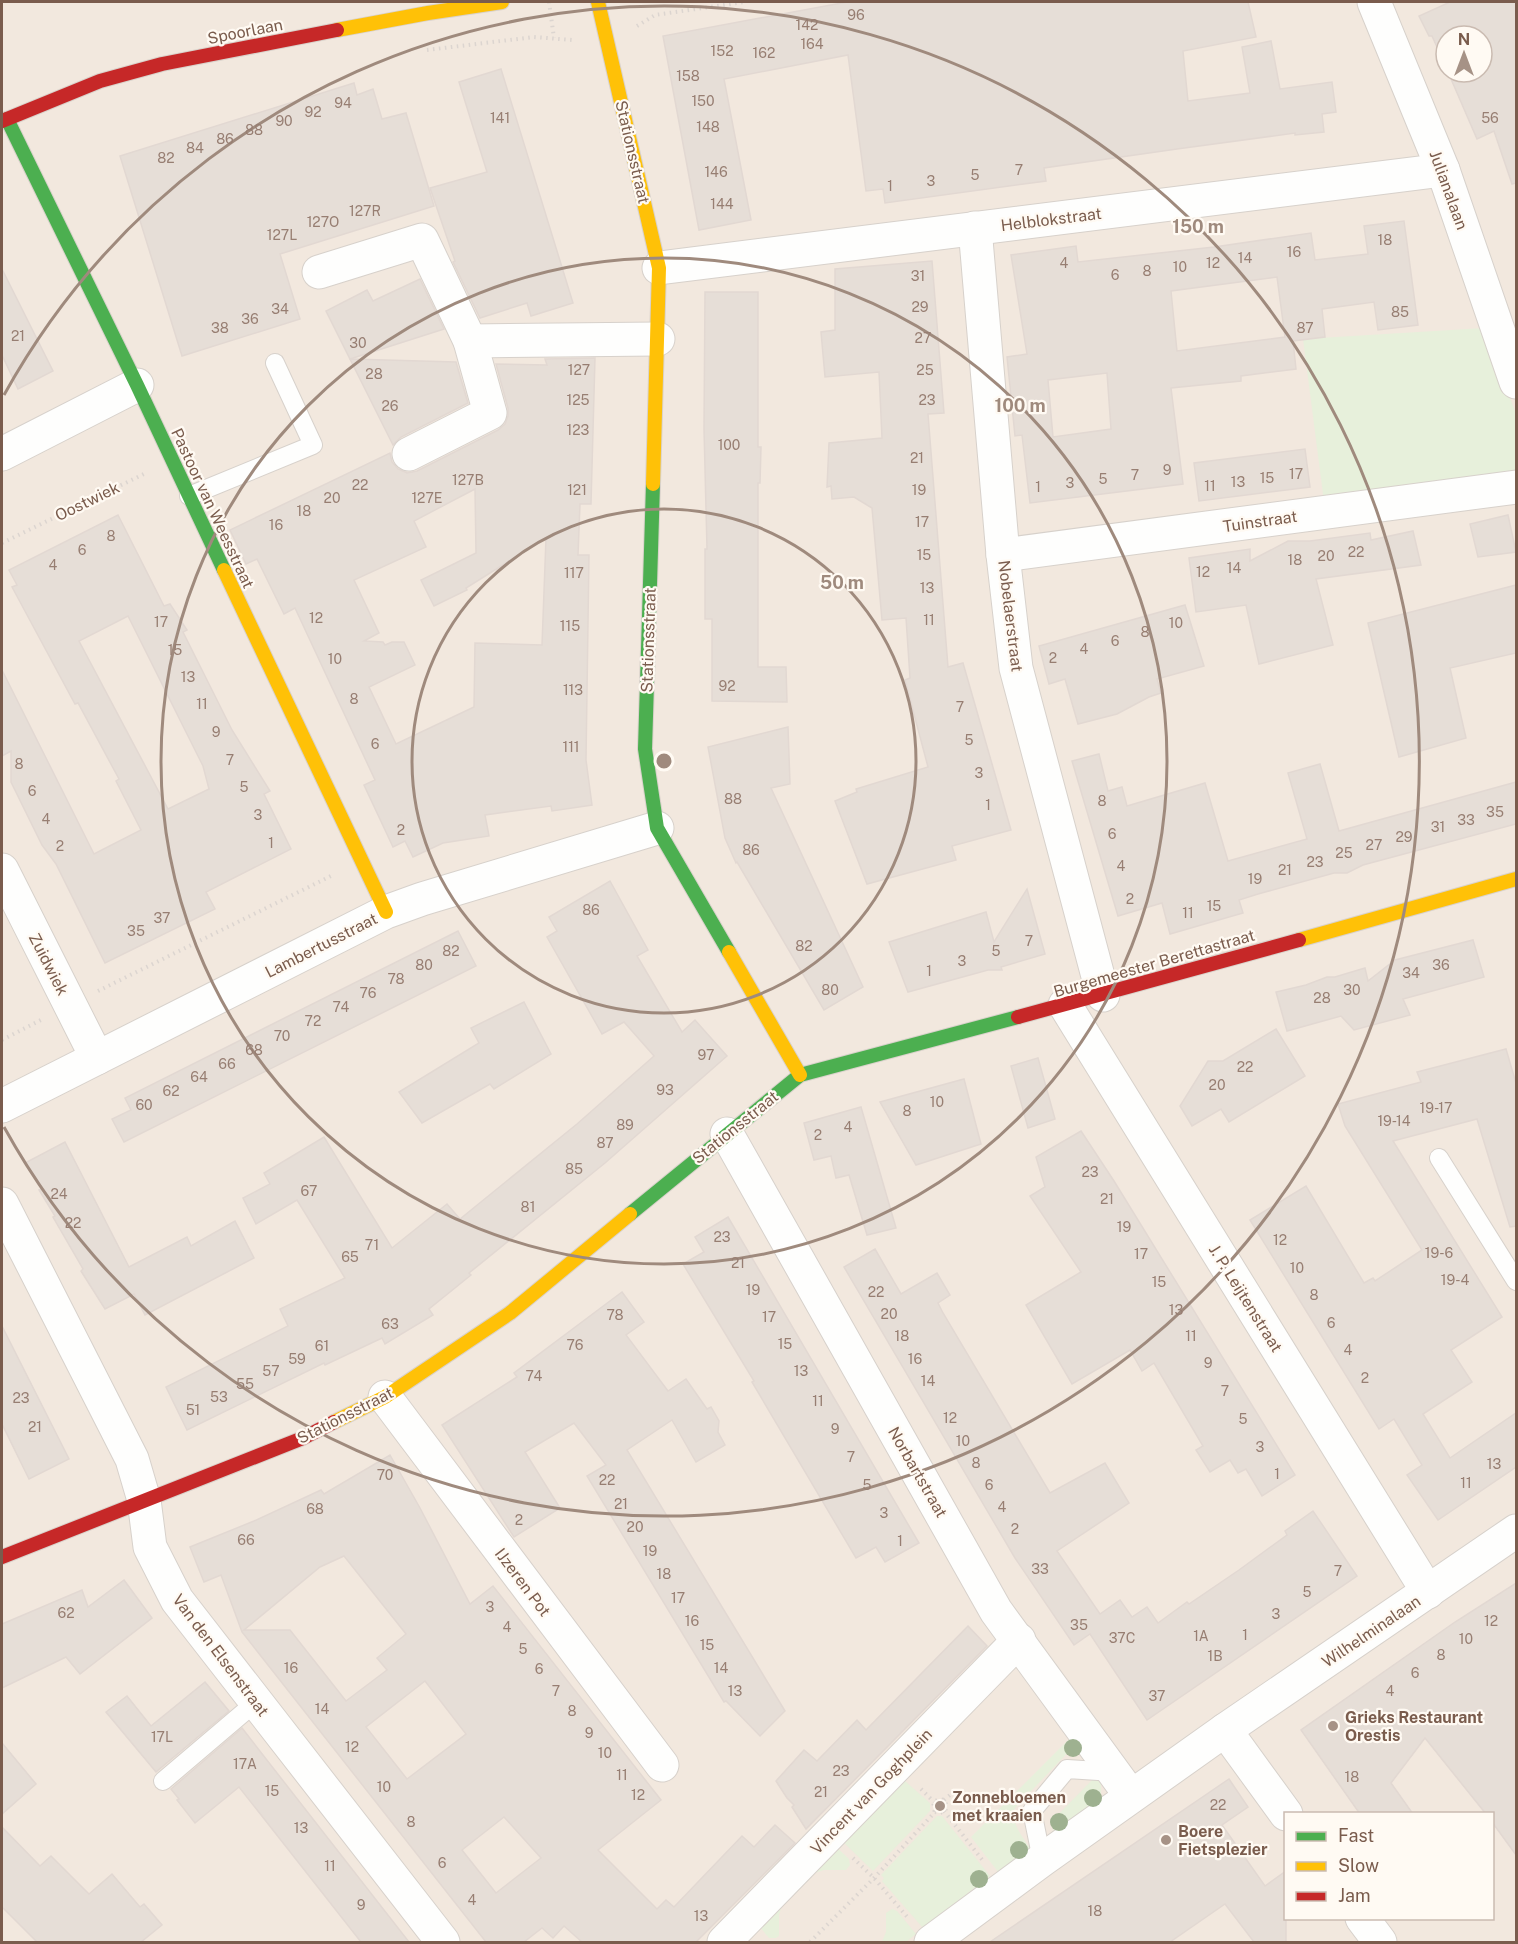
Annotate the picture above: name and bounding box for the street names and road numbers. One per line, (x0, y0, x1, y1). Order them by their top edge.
street label: Spoorlaan (206, 15, 284, 48)
street label: Stationsstraat (611, 99, 654, 205)
street label: Julianalaan (1425, 148, 1472, 232)
street label: Helblokstraat (1000, 204, 1103, 235)
street label: Pastoor van Weesstraat (167, 425, 258, 591)
street label: Oostwiek (52, 478, 123, 525)
street label: Tuinstraat (1222, 507, 1298, 536)
street label: Nobelaerstraat (994, 559, 1027, 673)
street label: Stationsstraat (637, 587, 660, 693)
street label: Lambertusstraat (262, 909, 381, 982)
street label: Burgemeester Berettastraat (1051, 926, 1257, 1001)
street label: Zuidwiek (25, 930, 72, 999)
street label: Stationsstraat (688, 1087, 782, 1168)
street label: J. P. Leijtenstraat (1205, 1241, 1286, 1356)
street label: Stationsstraat (294, 1383, 396, 1448)
street label: Norbartstraat (884, 1424, 951, 1521)
street label: IJzeren Pot (491, 1544, 554, 1620)
street label: Van den Elsenstraat (169, 1591, 273, 1720)
street label: Wilhelminalaan (1318, 1591, 1424, 1671)
street label: Vincent van Goghplein (807, 1725, 936, 1858)

